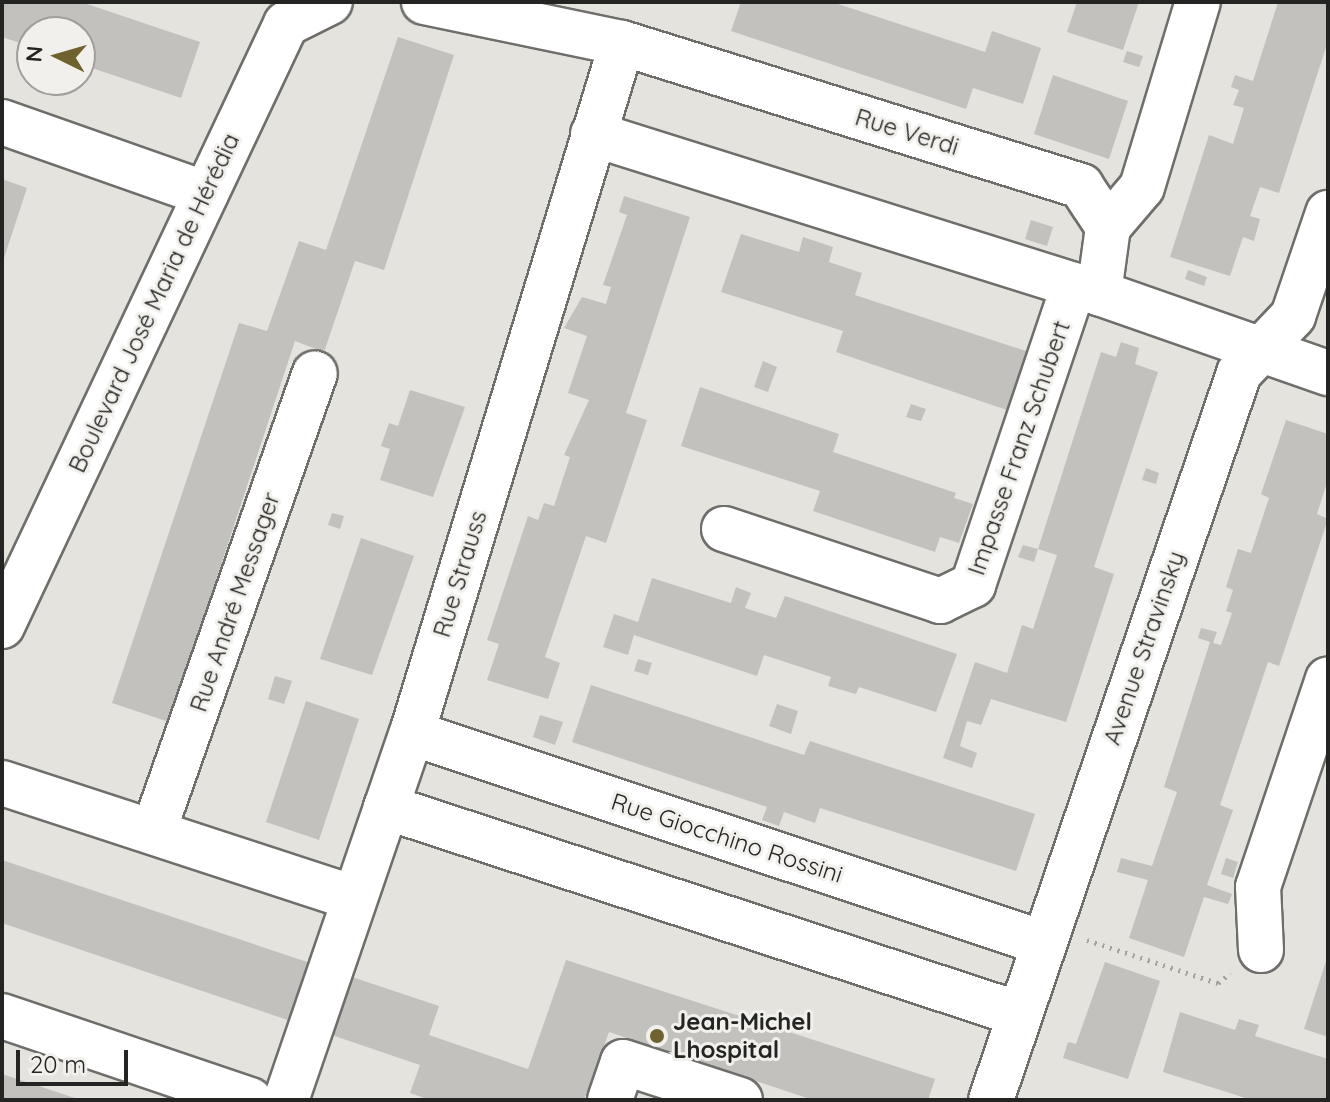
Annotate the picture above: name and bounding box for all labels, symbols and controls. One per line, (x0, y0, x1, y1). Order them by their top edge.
north arrow (16, 16, 96, 96)
text: N (19, 45, 49, 63)
street label: Rue Verdi (852, 103, 962, 161)
street label: Boulevard José Maria de Hérédia (63, 129, 245, 477)
street label: Impasse Franz Schubert (962, 317, 1076, 579)
street label: Rue André Messager (184, 488, 286, 716)
street label: Rue Strauss (427, 507, 493, 641)
street label: Avenue Stravinsky (1097, 547, 1191, 749)
street label: Rue Giocchino Rossini (608, 787, 846, 889)
place label: Jean-Michel Lhospital (673, 1008, 812, 1064)
marker: Jean-Michel Lhospital (648, 1027, 666, 1045)
scale bar (20, 1034, 132, 1084)
text: 20 m (30, 1049, 86, 1079)

